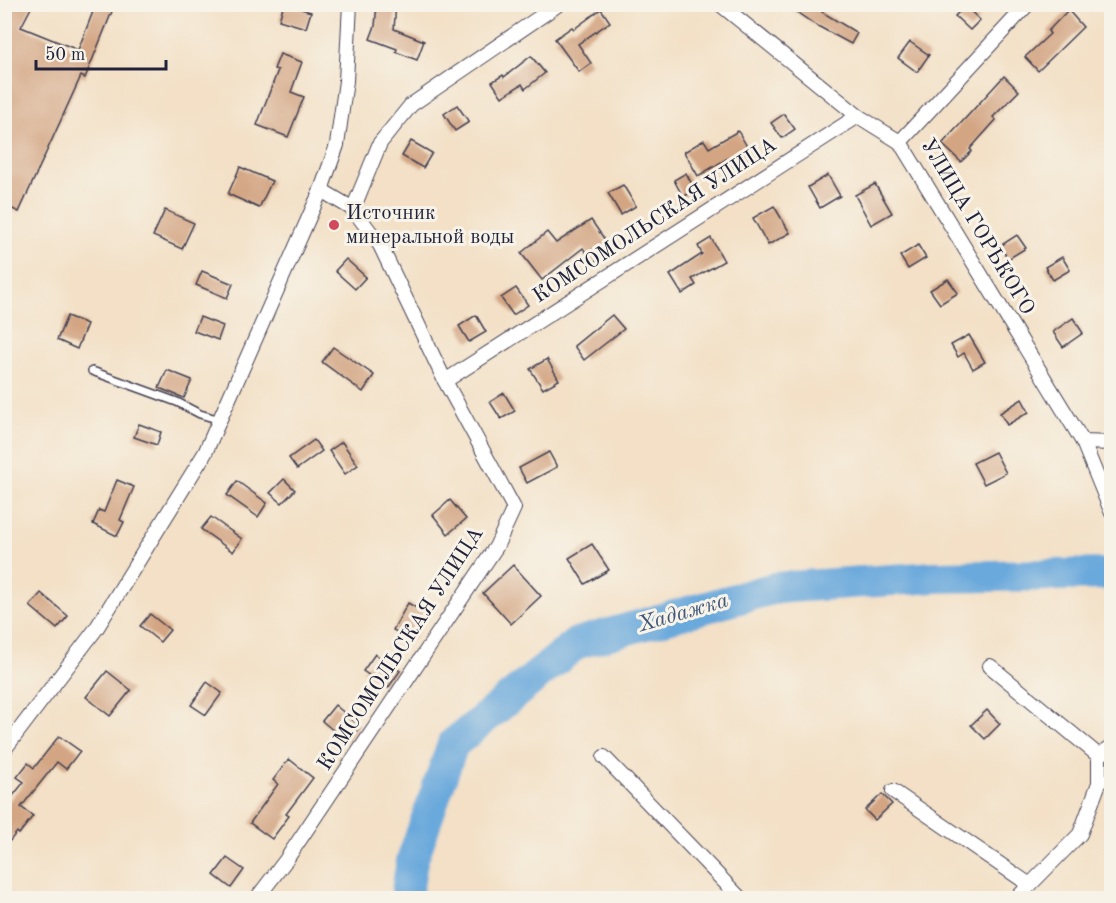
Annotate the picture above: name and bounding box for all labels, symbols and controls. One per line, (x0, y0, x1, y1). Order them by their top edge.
scale bar (36, 33, 166, 71)
text: 50 m (45, 46, 85, 64)
street label: КОМСОМОЛЬСКАЯ УЛИЦА (530, 134, 780, 308)
street label: УЛИЦА ГОРЬКОГО (916, 135, 1038, 319)
place label: Источник минеральной воды (346, 203, 514, 248)
marker: Источник минеральной воды (327, 218, 341, 232)
street label: КОМСОМОЛЬСКАЯ УЛИЦА (314, 524, 488, 774)
water label: Хадажка (635, 589, 731, 636)

